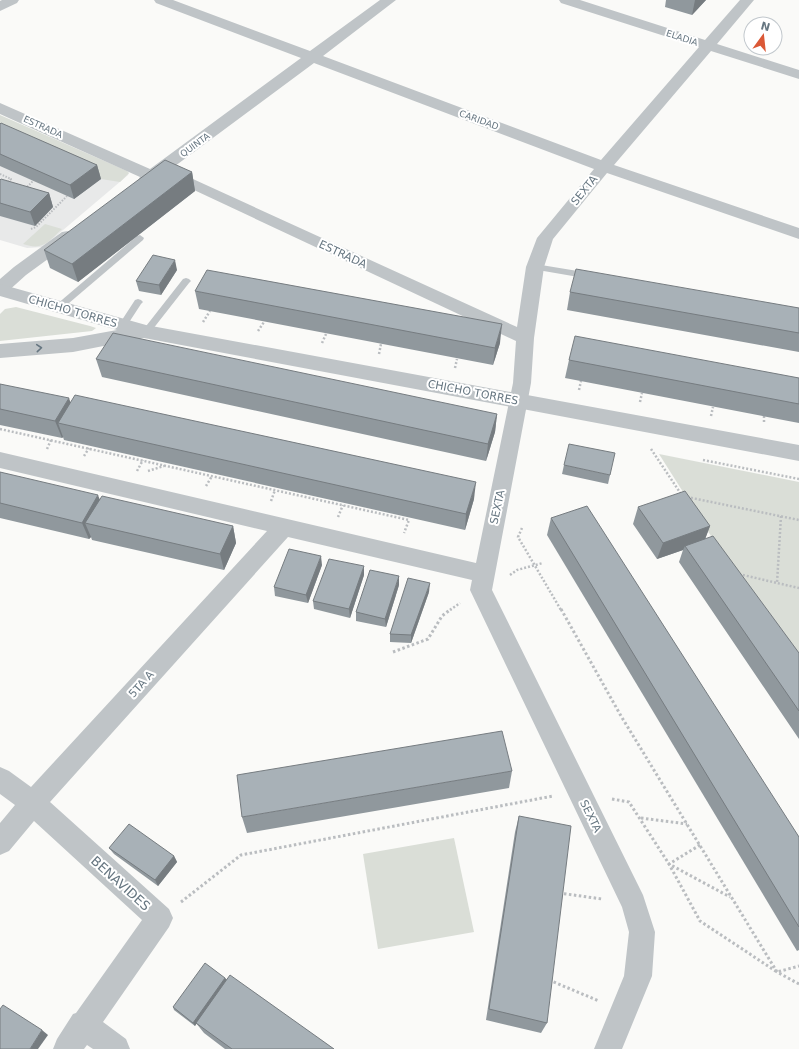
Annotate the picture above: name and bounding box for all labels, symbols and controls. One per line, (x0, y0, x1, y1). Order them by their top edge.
north arrow (743, 16, 783, 56)
text: N (759, 19, 772, 34)
street label: ELADIA (665, 28, 700, 48)
street label: CARIDAD (458, 108, 500, 132)
street label: ESTRADA (22, 114, 65, 140)
street label: QUINTA (178, 130, 212, 159)
street label: SEXTA (568, 172, 601, 208)
street label: ESTRADA (317, 238, 369, 271)
street label: CHICHO TORRES (27, 293, 119, 330)
one-way arrow (36, 344, 42, 353)
street label: CHICHO TORRES (427, 377, 519, 408)
street label: SEXTA (488, 488, 508, 525)
street label: 5TA A (126, 668, 157, 700)
street label: SEXTA (577, 798, 604, 835)
street label: BENAVIDES (88, 853, 153, 914)

